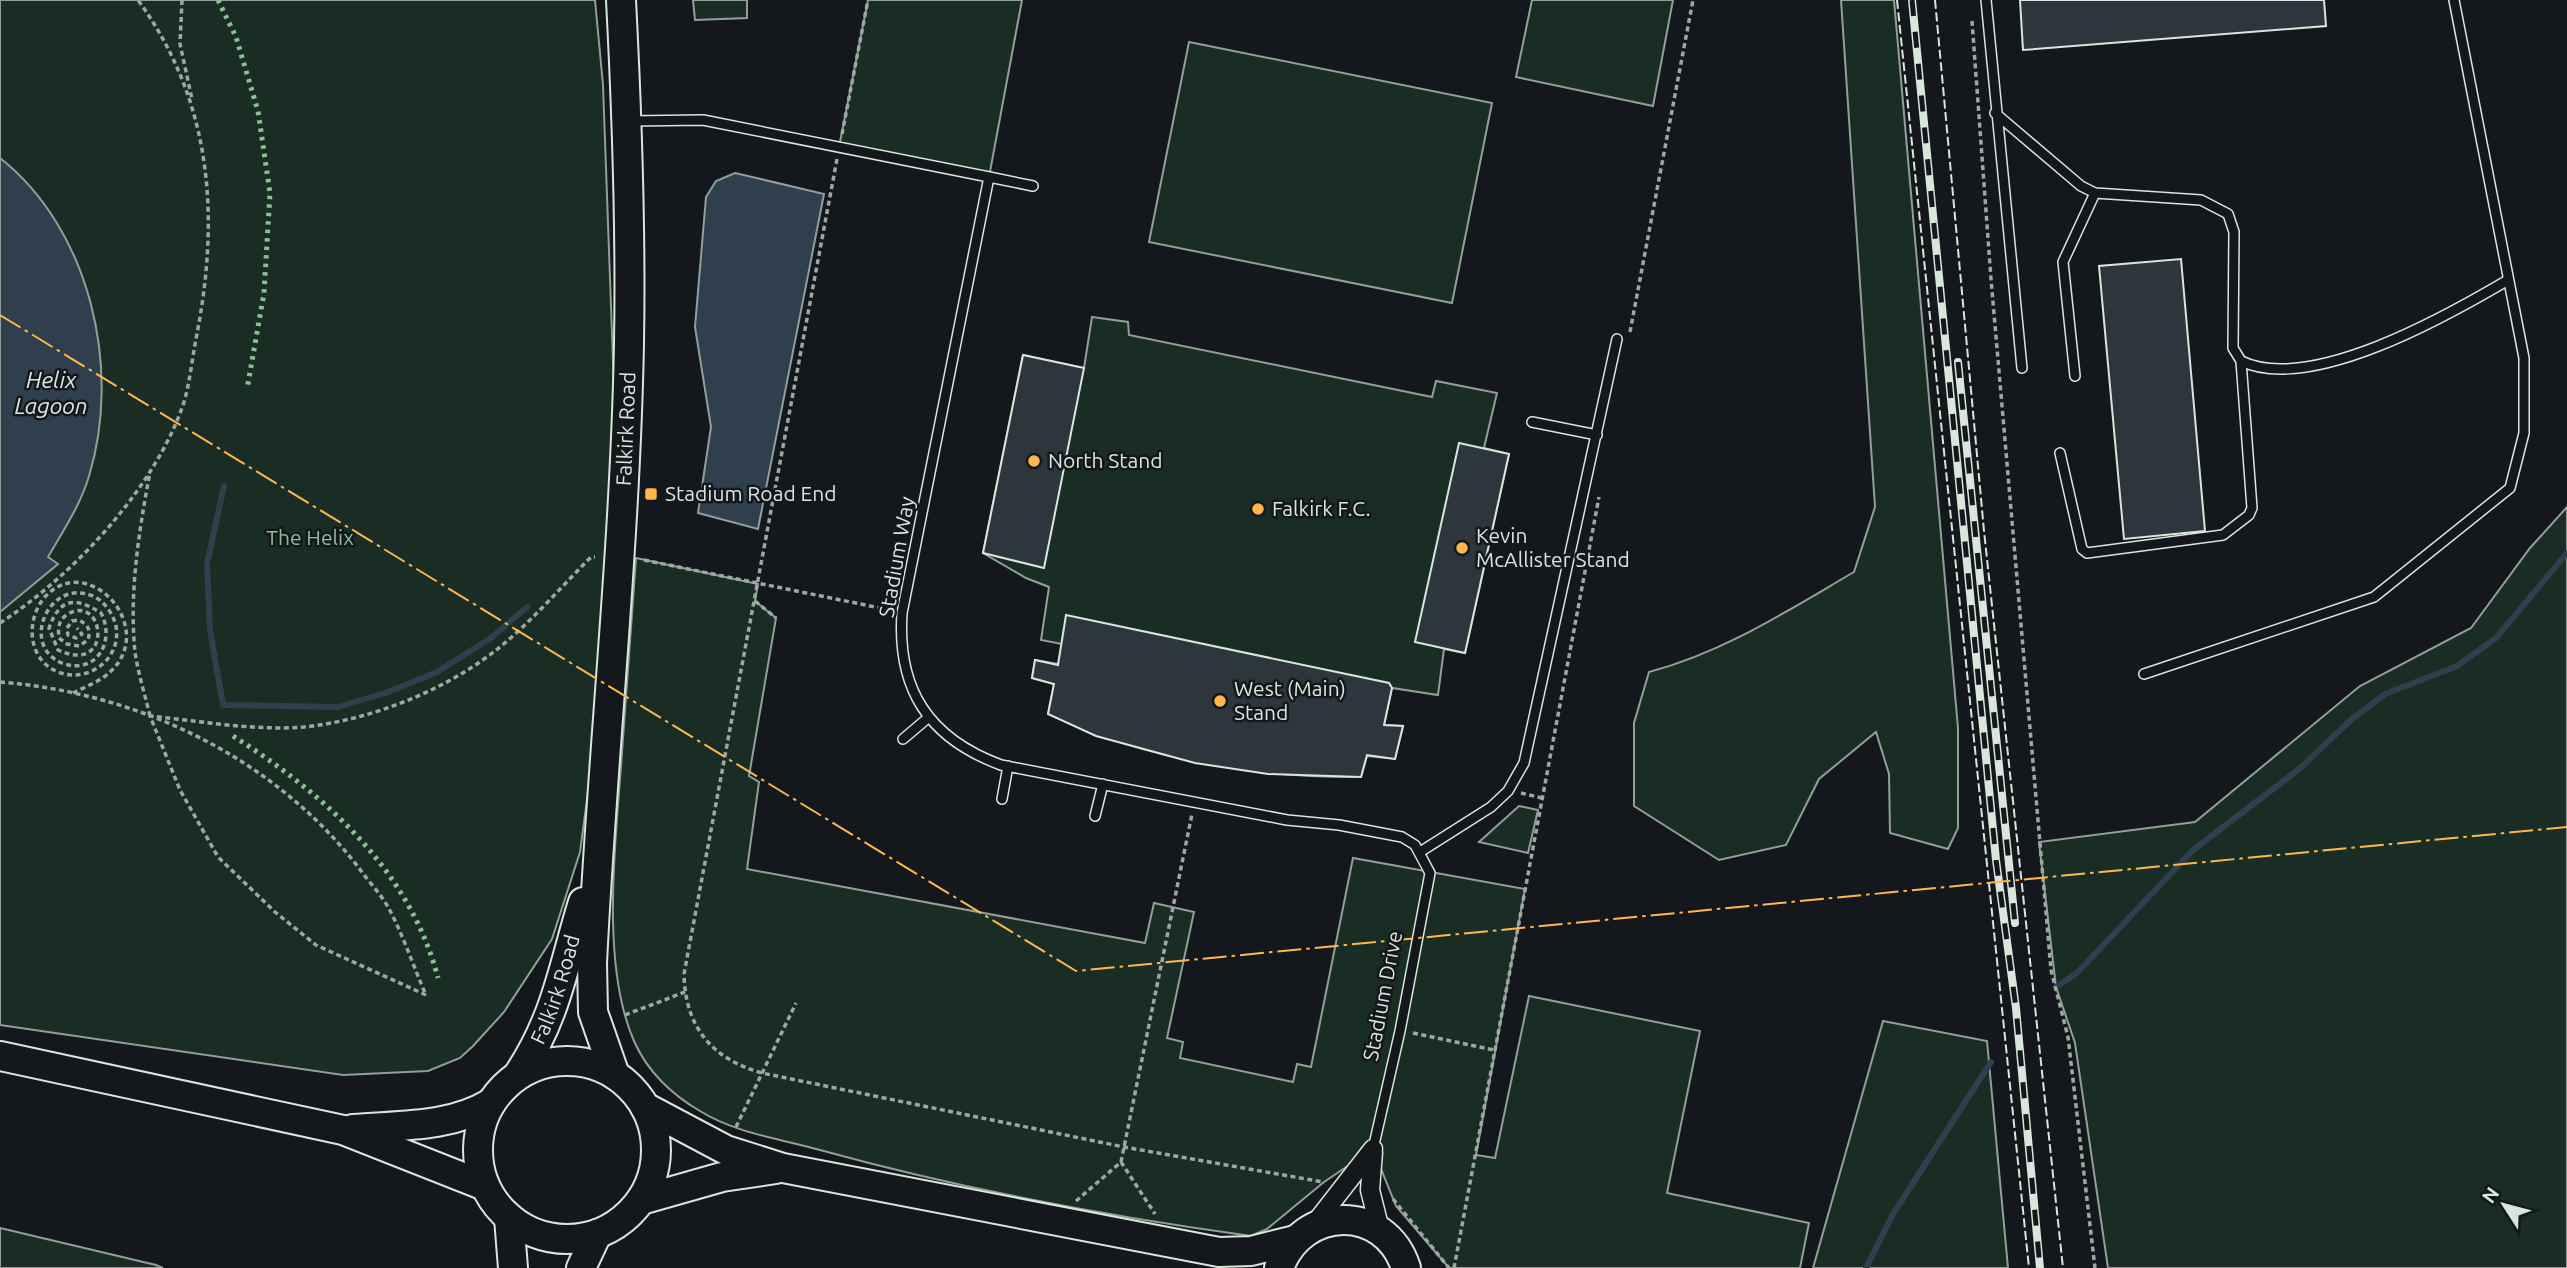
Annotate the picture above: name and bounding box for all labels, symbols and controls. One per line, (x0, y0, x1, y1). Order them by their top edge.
water label: Helix Lagoon (15, 367, 87, 418)
street label: Falkirk Road (611, 371, 639, 486)
place label: North Stand (1048, 448, 1163, 472)
marker: North Stand (1026, 453, 1042, 469)
place label: Stadium Road End (665, 481, 837, 505)
marker: Stadium Road End (643, 486, 659, 502)
street label: Stadium Way (874, 495, 918, 619)
place label: Falkirk F.C. (1272, 496, 1371, 520)
marker: Falkirk F.C. (1250, 501, 1266, 517)
place label: Kevin McAllister Stand (1476, 523, 1630, 571)
park label: The Helix (266, 525, 354, 549)
marker: Kevin McAllister Stand (1454, 540, 1470, 556)
place label: West (Main) Stand (1234, 676, 1346, 724)
marker: West (Main) Stand (1212, 693, 1228, 709)
street label: Stadium Drive (1358, 929, 1406, 1063)
street label: Falkirk Road (525, 932, 584, 1048)
north arrow (2469, 1170, 2539, 1240)
text: N (2477, 1183, 2503, 1207)

